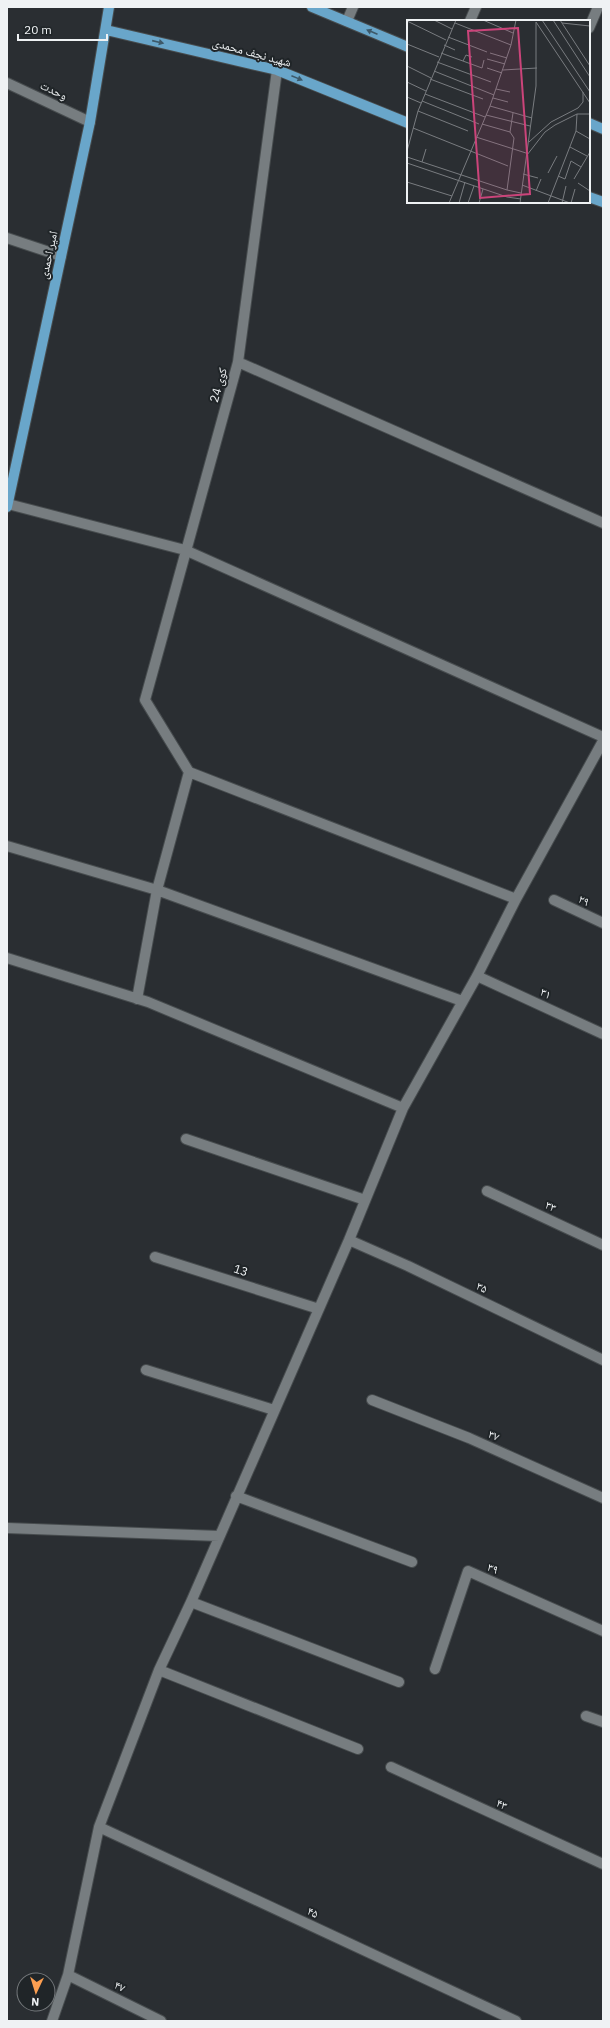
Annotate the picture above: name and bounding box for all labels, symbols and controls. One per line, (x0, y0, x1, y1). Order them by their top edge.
scale bar (18, 16, 107, 42)
inset map (407, 20, 590, 203)
text: 20 m (24, 22, 52, 37)
one-way arrow (366, 29, 378, 35)
street label: شهید نجف محمدی (211, 34, 293, 70)
one-way arrow (152, 40, 164, 46)
one-way arrow (292, 76, 304, 82)
street label: وحدت (38, 77, 70, 103)
street label: امیر احمدی (36, 229, 61, 281)
street label: کوی 24 (206, 366, 230, 404)
street label: ۲۹ (576, 891, 592, 909)
street label: ۳۱ (538, 984, 554, 1002)
street label: ۳۳ (543, 1197, 559, 1215)
street label: 13 (232, 1261, 250, 1279)
street label: ۳۵ (474, 1278, 490, 1296)
street label: ۳۷ (486, 1426, 503, 1444)
street label: ۳۹ (485, 1559, 501, 1577)
street label: ۴۳ (494, 1795, 510, 1813)
street label: ۴۵ (305, 1903, 321, 1921)
north arrow (16, 1972, 56, 2012)
street label: ۴۷ (112, 1977, 129, 1995)
text: N (31, 1995, 40, 2009)

